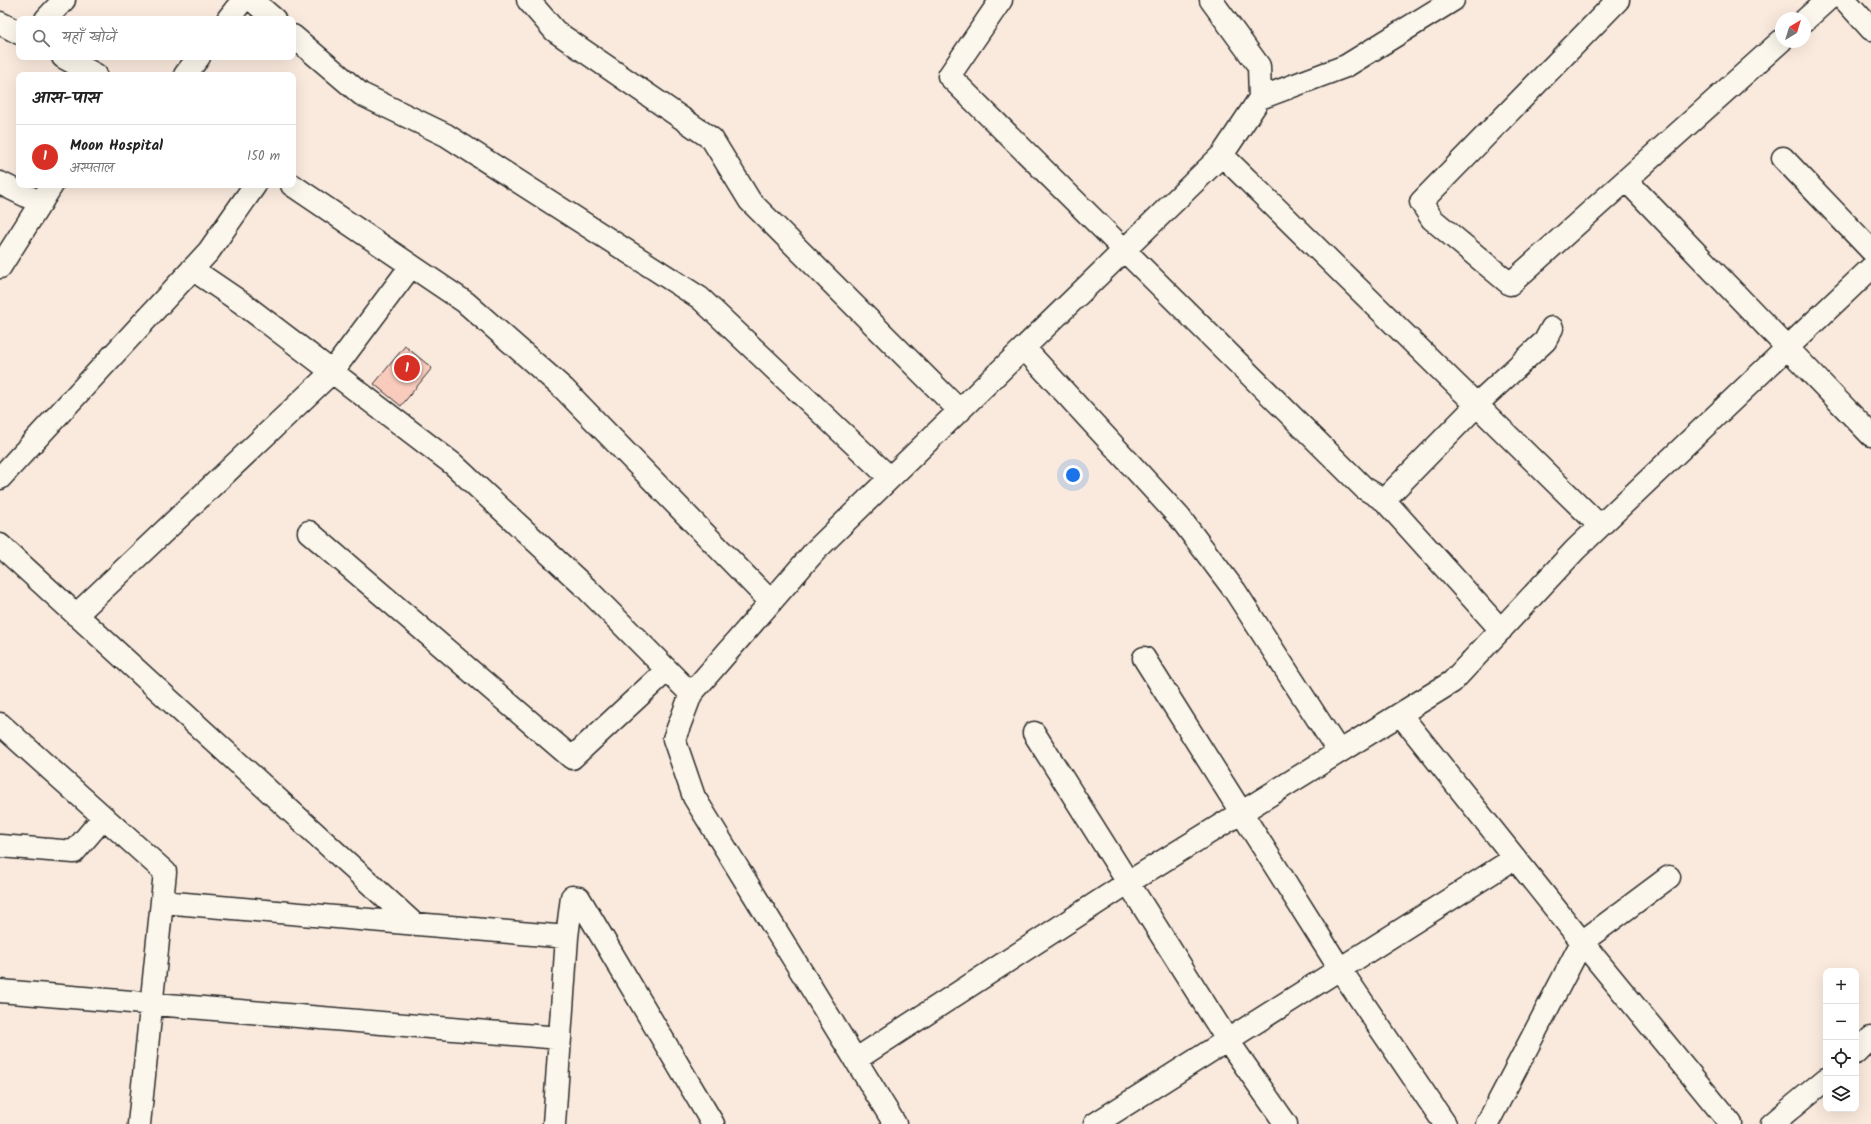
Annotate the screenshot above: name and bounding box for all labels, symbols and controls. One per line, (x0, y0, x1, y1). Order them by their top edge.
north arrow (1775, 12, 1811, 48)
search box (16, 16, 296, 60)
text: यहाँ खोजें (62, 26, 116, 50)
icon: search (30, 27, 52, 49)
text: आस-पास (32, 85, 100, 112)
text: Moon Hospital (70, 134, 163, 158)
text: 1 (43, 146, 47, 167)
text: 150 m (247, 146, 280, 167)
text: अस्पताल (70, 158, 114, 179)
pin: 1 (394, 353, 420, 383)
your location (1063, 465, 1083, 485)
map controls (1823, 968, 1859, 1112)
button: + (1823, 968, 1859, 1004)
button: − (1823, 1004, 1859, 1040)
button: locate (1823, 1040, 1859, 1076)
button: layers (1823, 1076, 1859, 1112)

